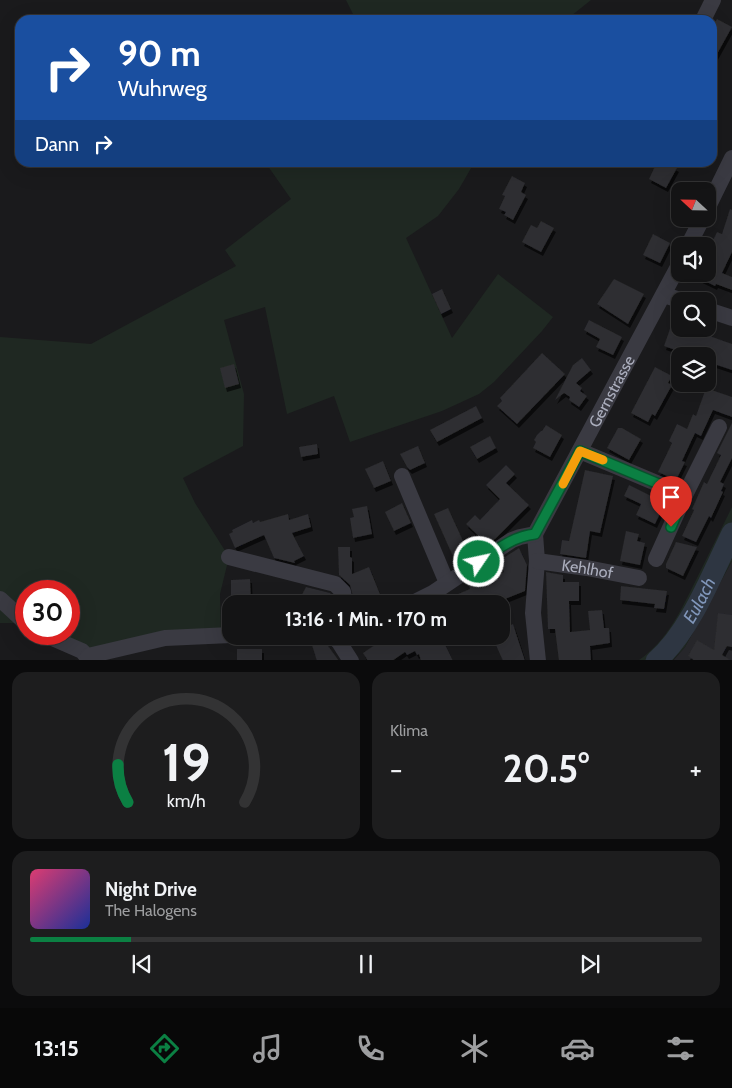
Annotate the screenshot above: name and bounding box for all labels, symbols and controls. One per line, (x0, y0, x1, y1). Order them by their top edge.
text: 90 m (118, 32, 201, 75)
icon: right (35, 35, 100, 100)
text: Wuhrweg (118, 75, 207, 102)
icon: right (89, 130, 117, 158)
text: Dann (35, 133, 79, 156)
north arrow (671, 182, 716, 228)
map controls (671, 182, 716, 392)
button: sound (671, 237, 716, 282)
button: search (671, 292, 716, 337)
button: layers (671, 347, 716, 392)
street label: Gernstrasse (584, 352, 638, 430)
pin (650, 476, 692, 527)
icon: arrive (657, 483, 685, 511)
position arrow (452, 535, 504, 587)
street label: Kehlhof (560, 555, 615, 582)
water label: Eulach (678, 574, 720, 627)
speed limit sign: 30 (15, 580, 80, 645)
text: 13:16 · 1 Min. · 170 m (285, 608, 447, 631)
text: Klima (390, 721, 428, 740)
text: 19 (162, 731, 210, 794)
text: 20.5° (503, 745, 589, 792)
text: − (390, 752, 402, 786)
text: + (690, 752, 702, 786)
text: km/h (166, 790, 206, 811)
text: Night Drive (105, 878, 197, 901)
text: The Halogens (105, 901, 197, 920)
icon: previous (128, 950, 156, 978)
icon: pause (352, 950, 380, 978)
icon: next (576, 950, 604, 978)
icon: directions (147, 1031, 182, 1066)
icon: music (250, 1031, 285, 1066)
icon: phone (353, 1031, 388, 1066)
icon: climate (457, 1031, 492, 1066)
icon: car (560, 1031, 595, 1066)
icon: filters (663, 1031, 698, 1066)
text: 13:15 (34, 1035, 79, 1062)

